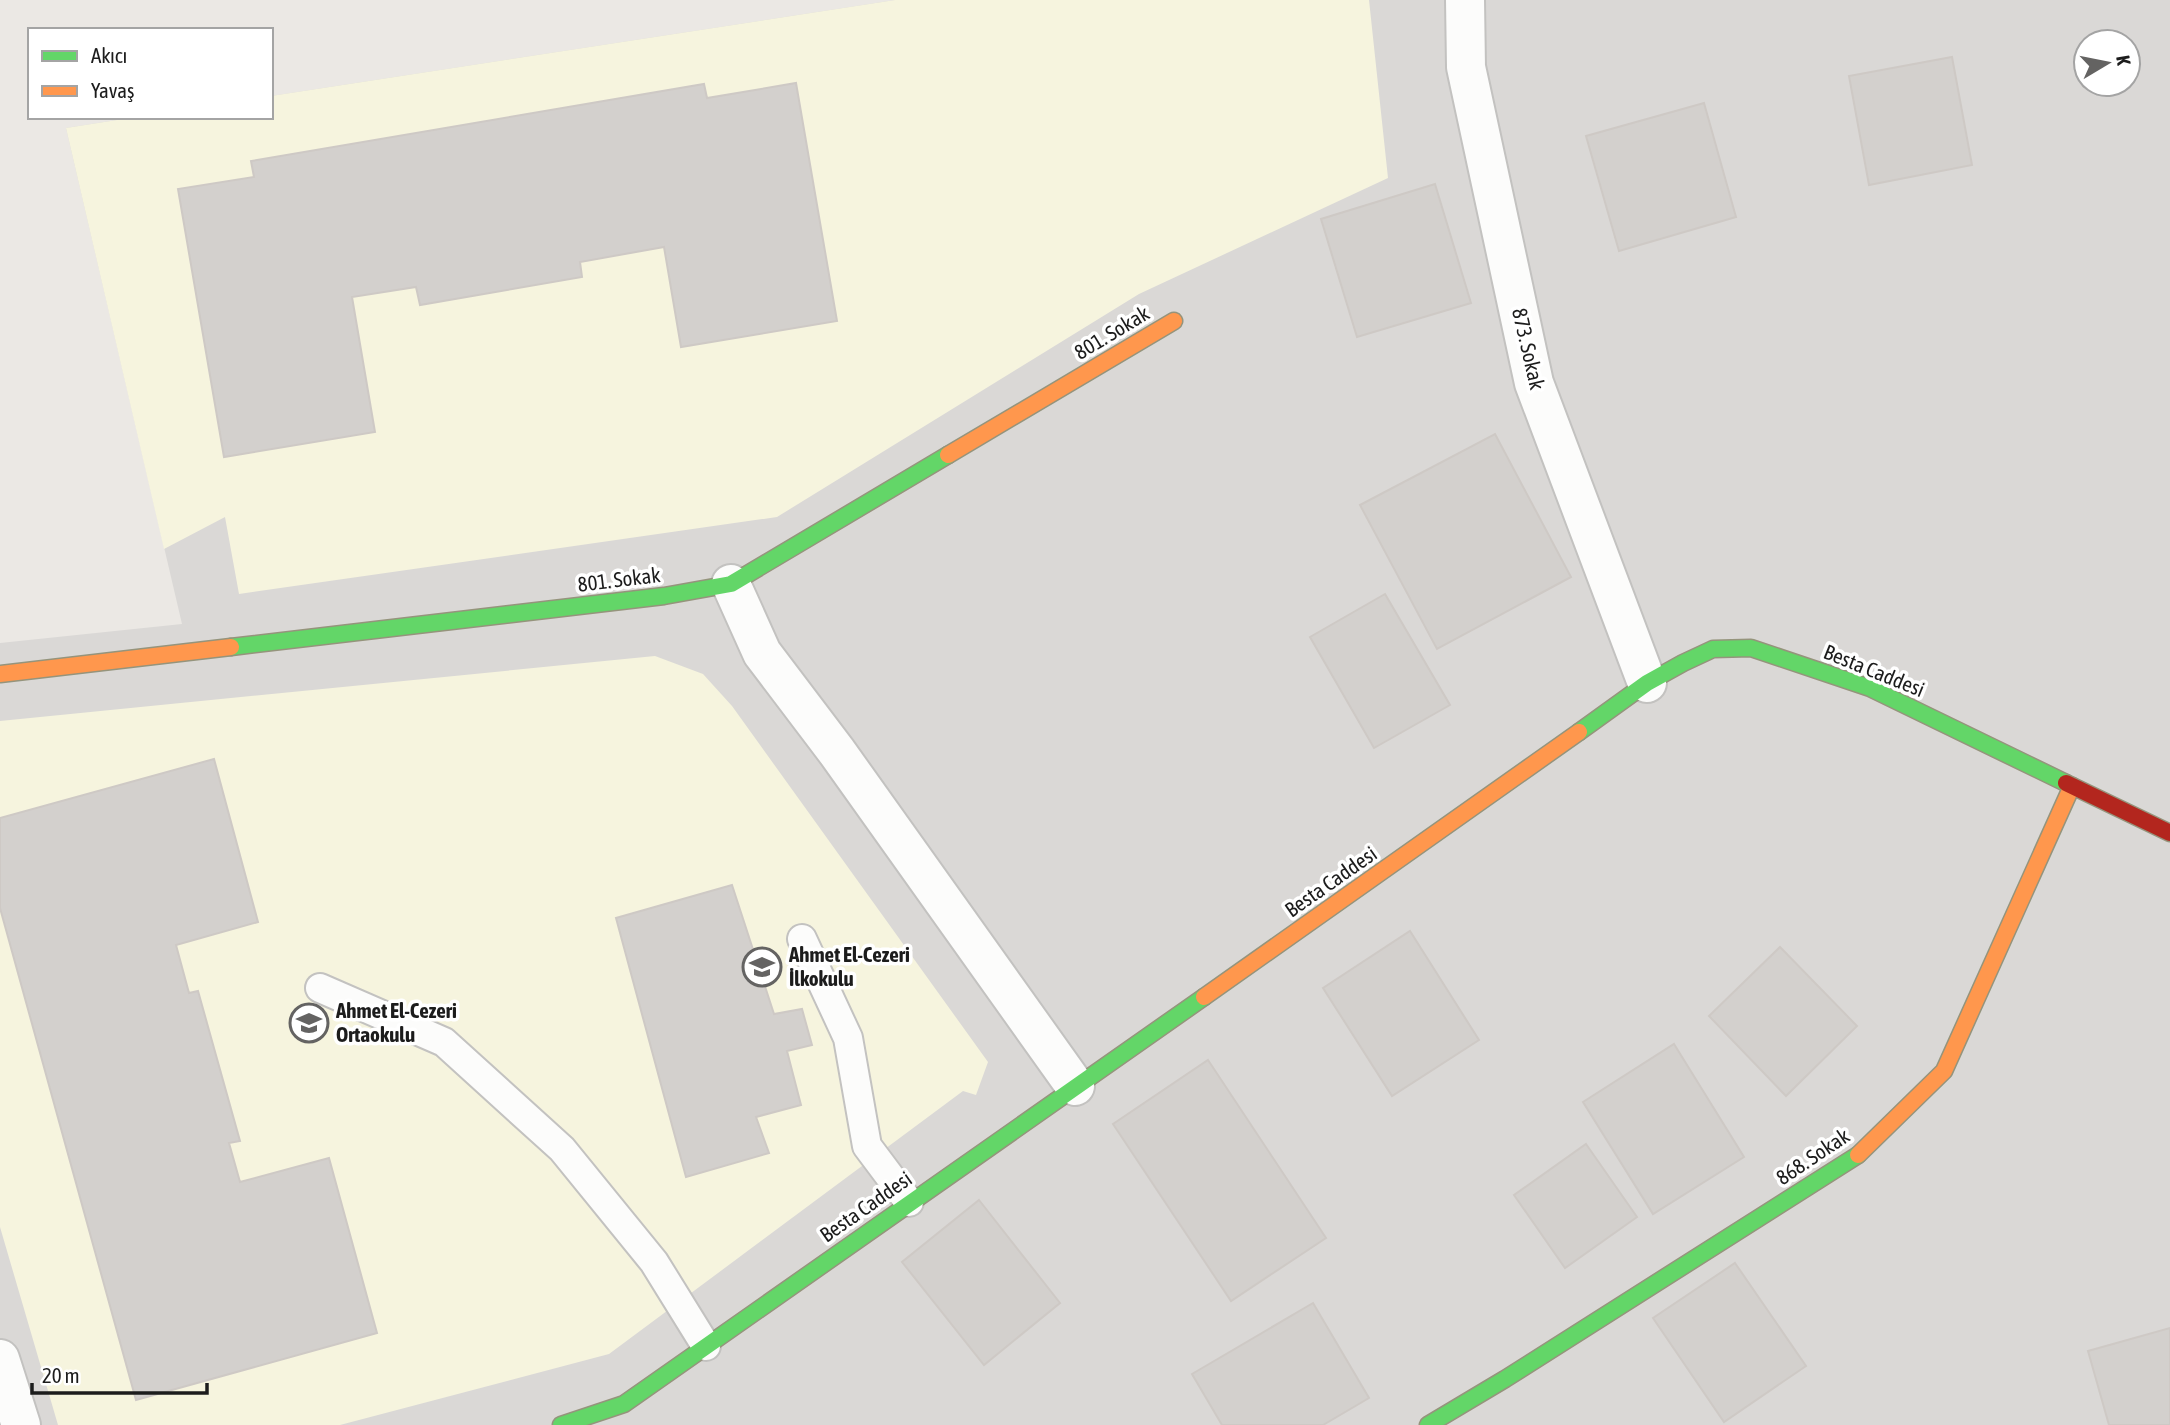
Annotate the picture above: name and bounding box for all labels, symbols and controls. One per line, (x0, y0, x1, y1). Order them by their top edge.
legend (28, 28, 273, 119)
north arrow (2072, 28, 2142, 98)
text: Akıcı (91, 43, 127, 67)
text: K (2112, 54, 2136, 67)
text: Yavaş (91, 78, 134, 102)
street label: 801. Sokak (1070, 300, 1153, 364)
street label: 873. Sokak (1508, 306, 1550, 392)
street label: 801. Sokak (576, 562, 662, 596)
street label: Besta Caddesi (1821, 639, 1928, 701)
street label: Besta Caddesi (1280, 841, 1381, 922)
place label: Ahmet El-Cezeri İlkokulu (788, 942, 910, 990)
school or university icon: Ahmet El-Cezeri İlkokulu (741, 946, 783, 988)
place label: Ahmet El-Cezeri Ortaokulu (335, 998, 457, 1046)
school or university icon: Ahmet El-Cezeri Ortaokulu (288, 1002, 330, 1044)
street label: 868. Sokak (1771, 1123, 1854, 1189)
street label: Besta Caddesi (815, 1166, 916, 1247)
scale bar (32, 1352, 206, 1396)
text: 20 m (42, 1363, 80, 1387)

